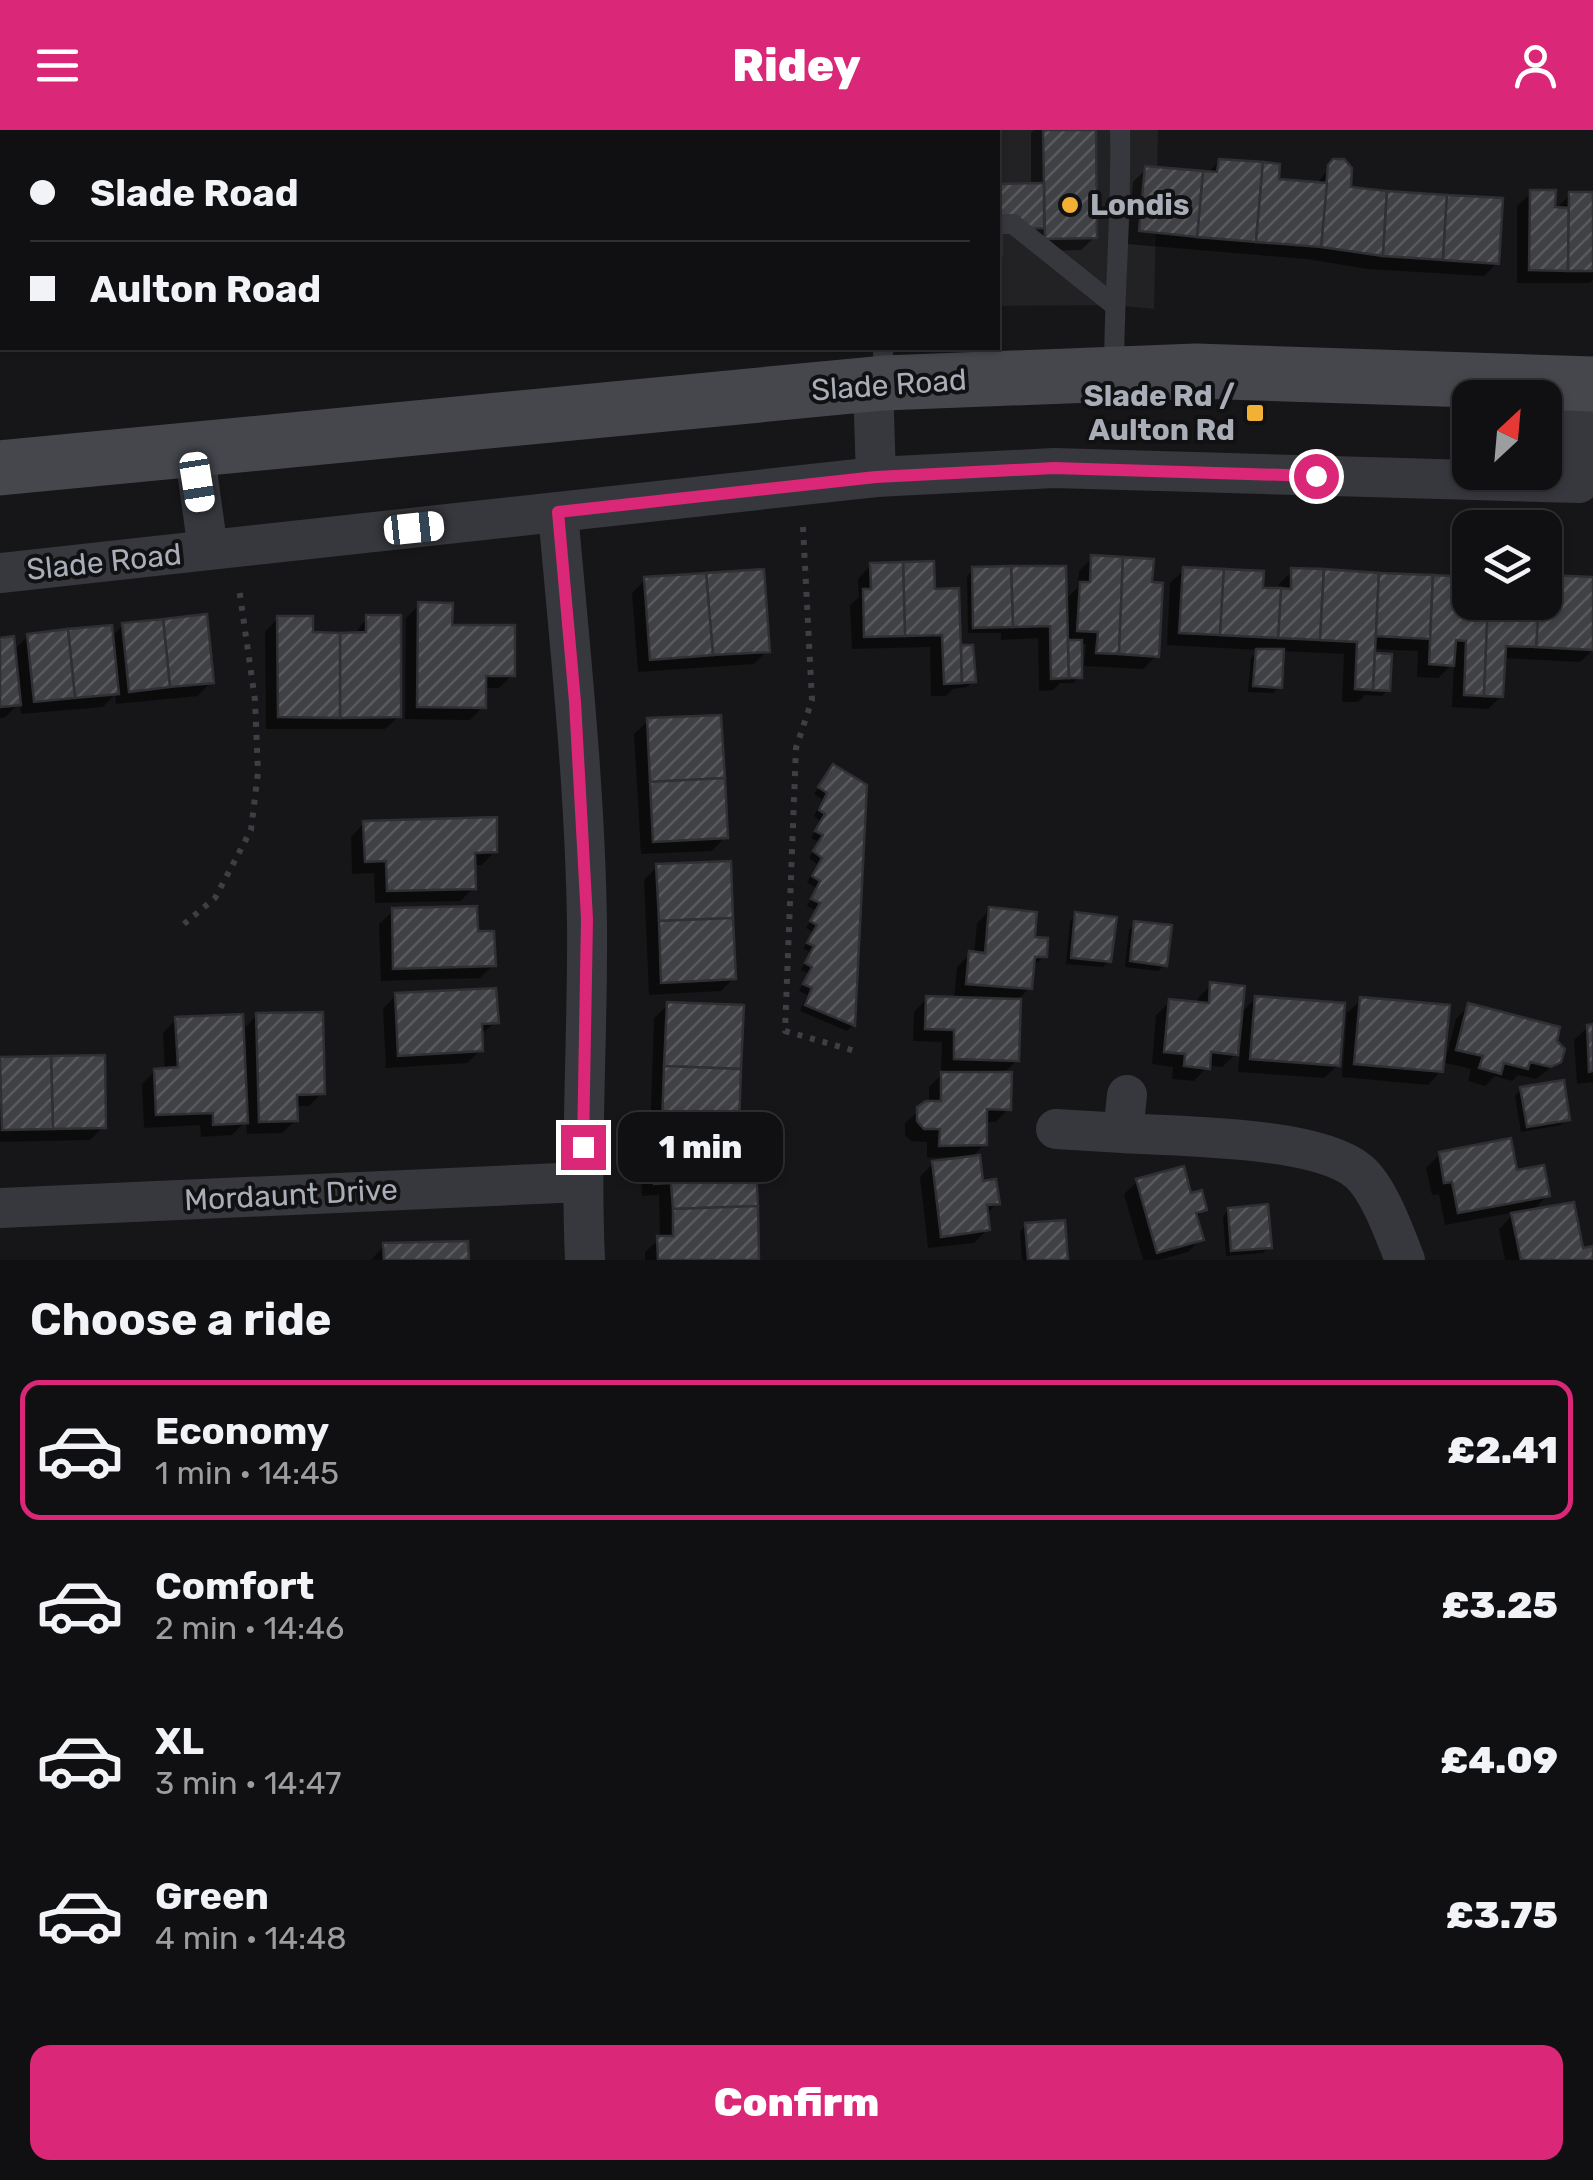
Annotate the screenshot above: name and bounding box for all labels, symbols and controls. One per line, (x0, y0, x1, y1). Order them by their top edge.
icon: menu (30, 38, 85, 93)
icon: person (1508, 38, 1563, 93)
text: Ridey (732, 39, 861, 92)
text: Slade Road (90, 170, 299, 216)
place label: Londis (1090, 187, 1189, 223)
marker: Londis (1059, 194, 1081, 216)
text: Aulton Road (90, 266, 321, 312)
street label: Slade Road (810, 362, 968, 408)
place label: Slade Rd / Aulton Rd (1084, 378, 1235, 448)
north arrow (1452, 380, 1562, 490)
map controls (1452, 380, 1562, 620)
marker: Slade Rd / Aulton Rd (1244, 402, 1266, 424)
car (177, 450, 217, 514)
route start (1294, 454, 1339, 499)
car (383, 510, 445, 546)
button: layers (1452, 510, 1562, 620)
street label: Slade Road (25, 536, 183, 588)
callout: 1 min (618, 1112, 783, 1182)
route end (561, 1125, 606, 1170)
text: 1 min (659, 1128, 742, 1166)
street label: Mordaunt Drive (183, 1171, 399, 1219)
text: Choose a ride (30, 1293, 332, 1346)
icon: car (35, 1405, 125, 1495)
text: Economy (155, 1408, 329, 1454)
text: £2.41 (1447, 1427, 1558, 1473)
text: 1 min · 14:45 (155, 1454, 339, 1492)
icon: car (35, 1560, 125, 1650)
text: Comfort (155, 1563, 314, 1609)
text: £3.25 (1441, 1582, 1558, 1628)
text: 2 min · 14:46 (155, 1609, 344, 1647)
icon: car (35, 1715, 125, 1805)
text: XL (155, 1718, 204, 1764)
text: £4.09 (1440, 1737, 1558, 1783)
text: 3 min · 14:47 (155, 1764, 341, 1802)
icon: car (35, 1870, 125, 1960)
text: Green (155, 1873, 269, 1919)
text: £3.75 (1446, 1892, 1558, 1938)
text: 4 min · 14:48 (155, 1919, 347, 1957)
button: Confirm (30, 2045, 1563, 2160)

